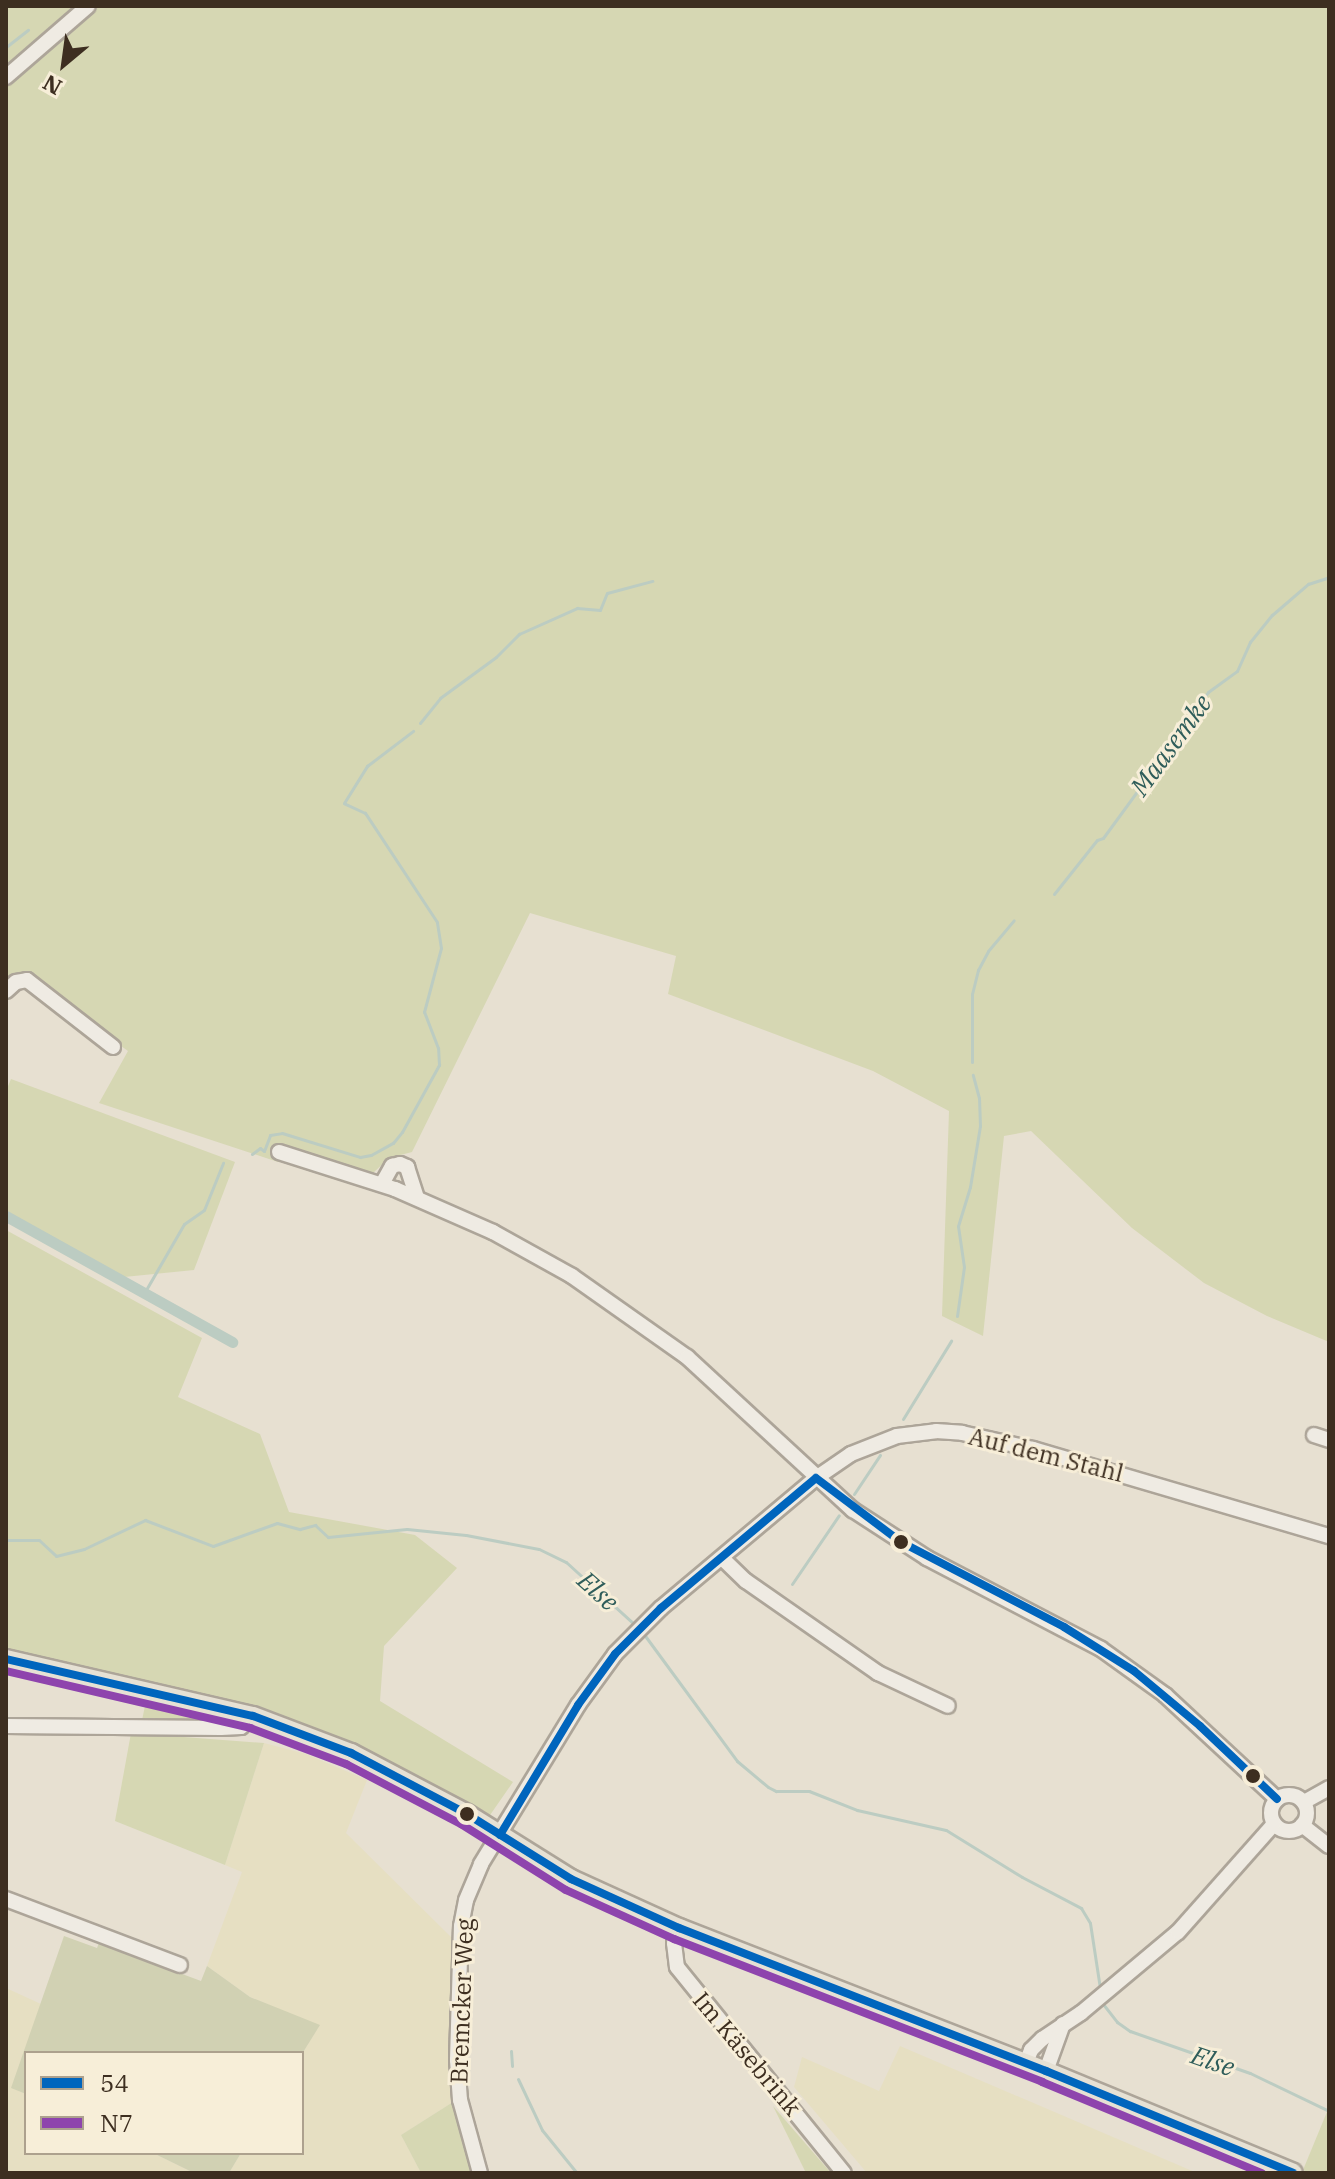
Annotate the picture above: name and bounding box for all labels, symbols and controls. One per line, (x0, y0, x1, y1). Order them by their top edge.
north arrow (24, 24, 104, 104)
text: N (37, 69, 67, 102)
water label: Maasemke (1124, 688, 1218, 802)
street label: Auf dem Stahl (966, 1422, 1126, 1488)
unlabelled marker (893, 1534, 909, 1550)
water label: Else (571, 1565, 625, 1617)
unlabelled marker (1245, 1768, 1261, 1784)
unlabelled marker (459, 1806, 475, 1822)
street label: Bremcker Weg (445, 1918, 479, 2084)
street label: Im Käsebrink (687, 1986, 807, 2122)
water label: Else (1187, 2039, 1239, 2083)
legend (24, 2051, 304, 2155)
text: 54 (100, 2067, 129, 2099)
text: N7 (100, 2107, 133, 2139)

